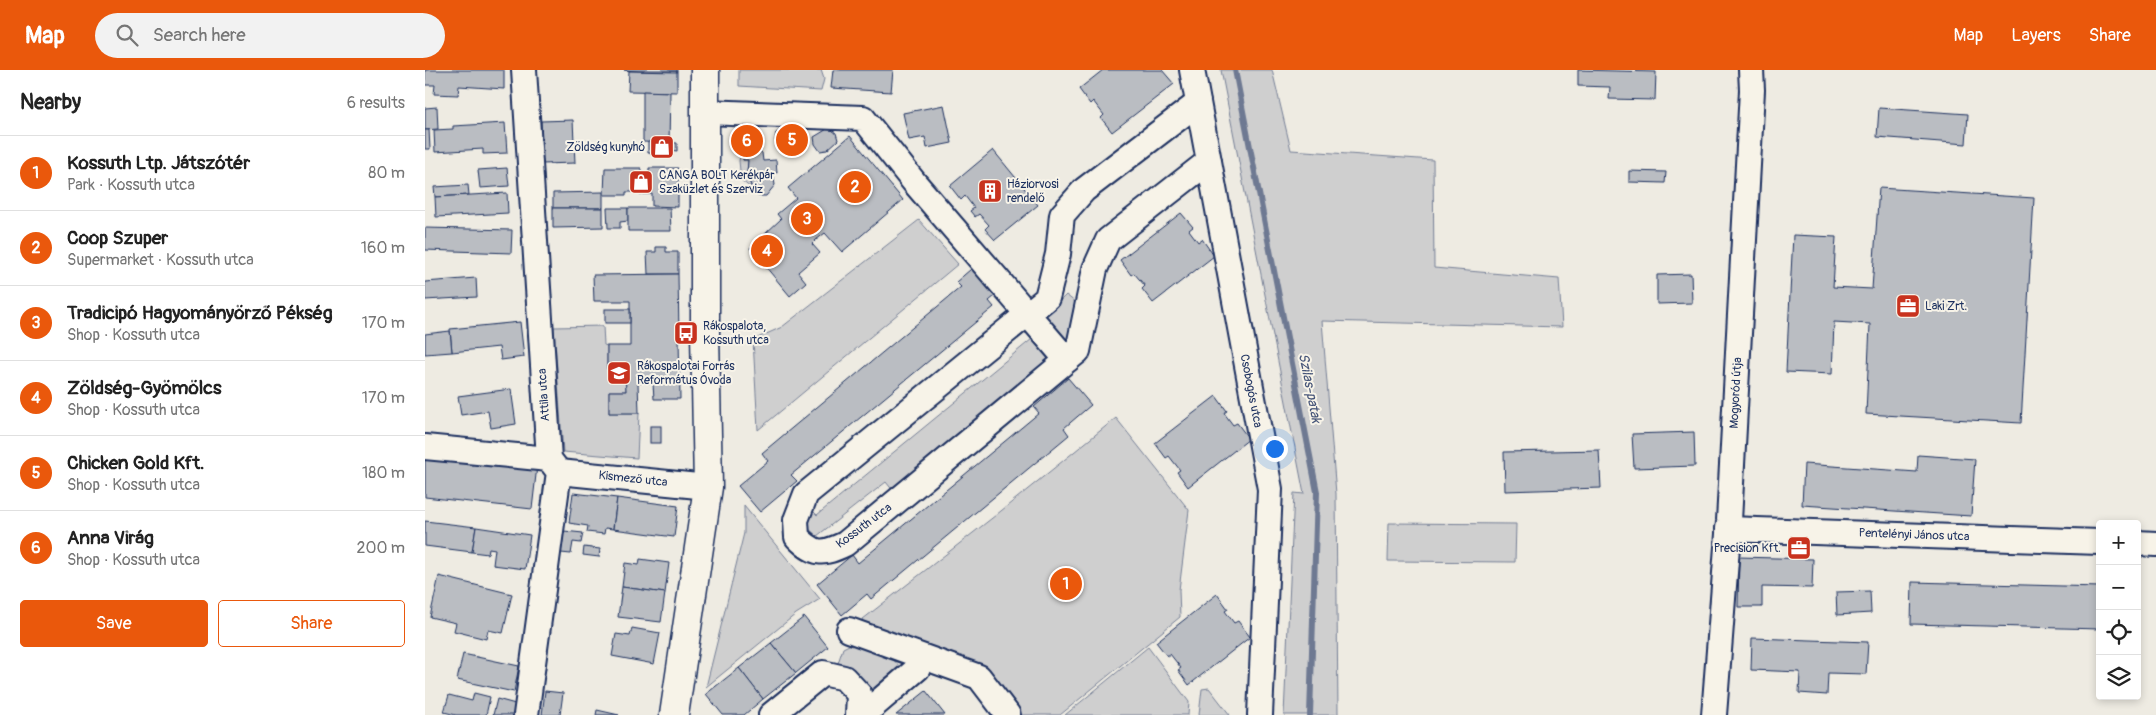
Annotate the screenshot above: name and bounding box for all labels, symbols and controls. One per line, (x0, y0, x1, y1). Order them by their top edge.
search box (95, 13, 445, 58)
text: Map (25, 21, 65, 50)
icon: search (113, 21, 141, 49)
text: Search here (153, 23, 246, 47)
text: Map (1954, 24, 1983, 47)
text: Layers (2011, 24, 2061, 47)
text: Share (2089, 24, 2131, 47)
text: Nearby (20, 89, 81, 116)
text: 6 results (347, 93, 405, 113)
pin: 5 (776, 121, 808, 159)
pin: 6 (731, 122, 763, 160)
shop icon: Zöldség kunyhó (649, 134, 675, 160)
place label: Zöldség kunyhó (566, 140, 645, 155)
text: Kossuth Ltp. Játszótér (67, 151, 250, 175)
text: 1 (33, 163, 39, 183)
text: 80 m (368, 163, 405, 183)
place label: CANGA BOLT Kerékpár Szaküzlet és Szerviz (659, 168, 775, 197)
pin: 2 (839, 168, 871, 206)
shop icon: CANGA BOLT Kerékpár Szaküzlet és Szerviz (628, 169, 654, 195)
text: Park · Kossuth utca (67, 175, 195, 195)
place label: Háziorvosi rendelő (1007, 177, 1059, 206)
building icon: Háziorvosi rendelő (977, 178, 1003, 204)
pin: 3 (791, 200, 823, 238)
text: Coop Szuper (67, 226, 168, 250)
pin: 4 (751, 232, 783, 270)
text: 2 (32, 238, 40, 258)
text: 160 m (361, 238, 405, 258)
text: Supermarket · Kossuth utca (67, 250, 254, 270)
office icon: Laki Zrt. (1895, 293, 1921, 319)
place label: Laki Zrt. (1925, 299, 1967, 314)
text: Tradicipó Hagyományörző Pékség (67, 301, 332, 325)
text: 3 (32, 313, 40, 333)
text: 170 m (362, 313, 405, 333)
place label: Rákospalota, Kossuth utca (703, 319, 769, 348)
bus stop icon: Rákospalota, Kossuth utca (673, 320, 699, 346)
text: Shop · Kossuth utca (67, 325, 200, 345)
water label: Szilas-patak (1295, 352, 1325, 425)
street label: Csobogós utca (1237, 353, 1266, 429)
street label: Mogyoród útja (1727, 357, 1745, 429)
place label: Rákospalotai Forrás Református Óvoda (637, 359, 735, 388)
school or university icon: Rákospalotai Forrás Református Óvoda (606, 360, 632, 386)
street label: Attila utca (535, 368, 553, 422)
text: Zöldség-Gyömölcs (67, 376, 221, 400)
text: 4 (31, 388, 41, 408)
text: 170 m (362, 388, 405, 408)
text: Shop · Kossuth utca (67, 400, 200, 420)
your location (1262, 436, 1288, 462)
text: Chicken Gold Kft. (67, 451, 204, 475)
text: 5 (32, 463, 40, 483)
text: 180 m (362, 463, 405, 483)
street label: Kismező utca (598, 468, 669, 490)
text: Shop · Kossuth utca (67, 475, 200, 495)
street label: Kossuth utca (833, 500, 895, 552)
map controls (2096, 520, 2141, 700)
button: + (2096, 520, 2141, 565)
text: Anna Virág (67, 526, 154, 550)
street label: Pentelényi János utca (1858, 526, 1970, 544)
office icon: Precision Kft. (1786, 535, 1812, 561)
text: 6 (31, 538, 41, 558)
text: 200 m (357, 538, 405, 558)
place label: Precision Kft. (1714, 541, 1781, 556)
text: Shop · Kossuth utca (67, 550, 200, 570)
pin: 1 (1050, 565, 1082, 603)
button: − (2096, 565, 2141, 610)
button: Save (20, 600, 208, 647)
button: Share (218, 600, 405, 647)
button: locate (2096, 610, 2141, 655)
button: layers (2096, 655, 2141, 700)

